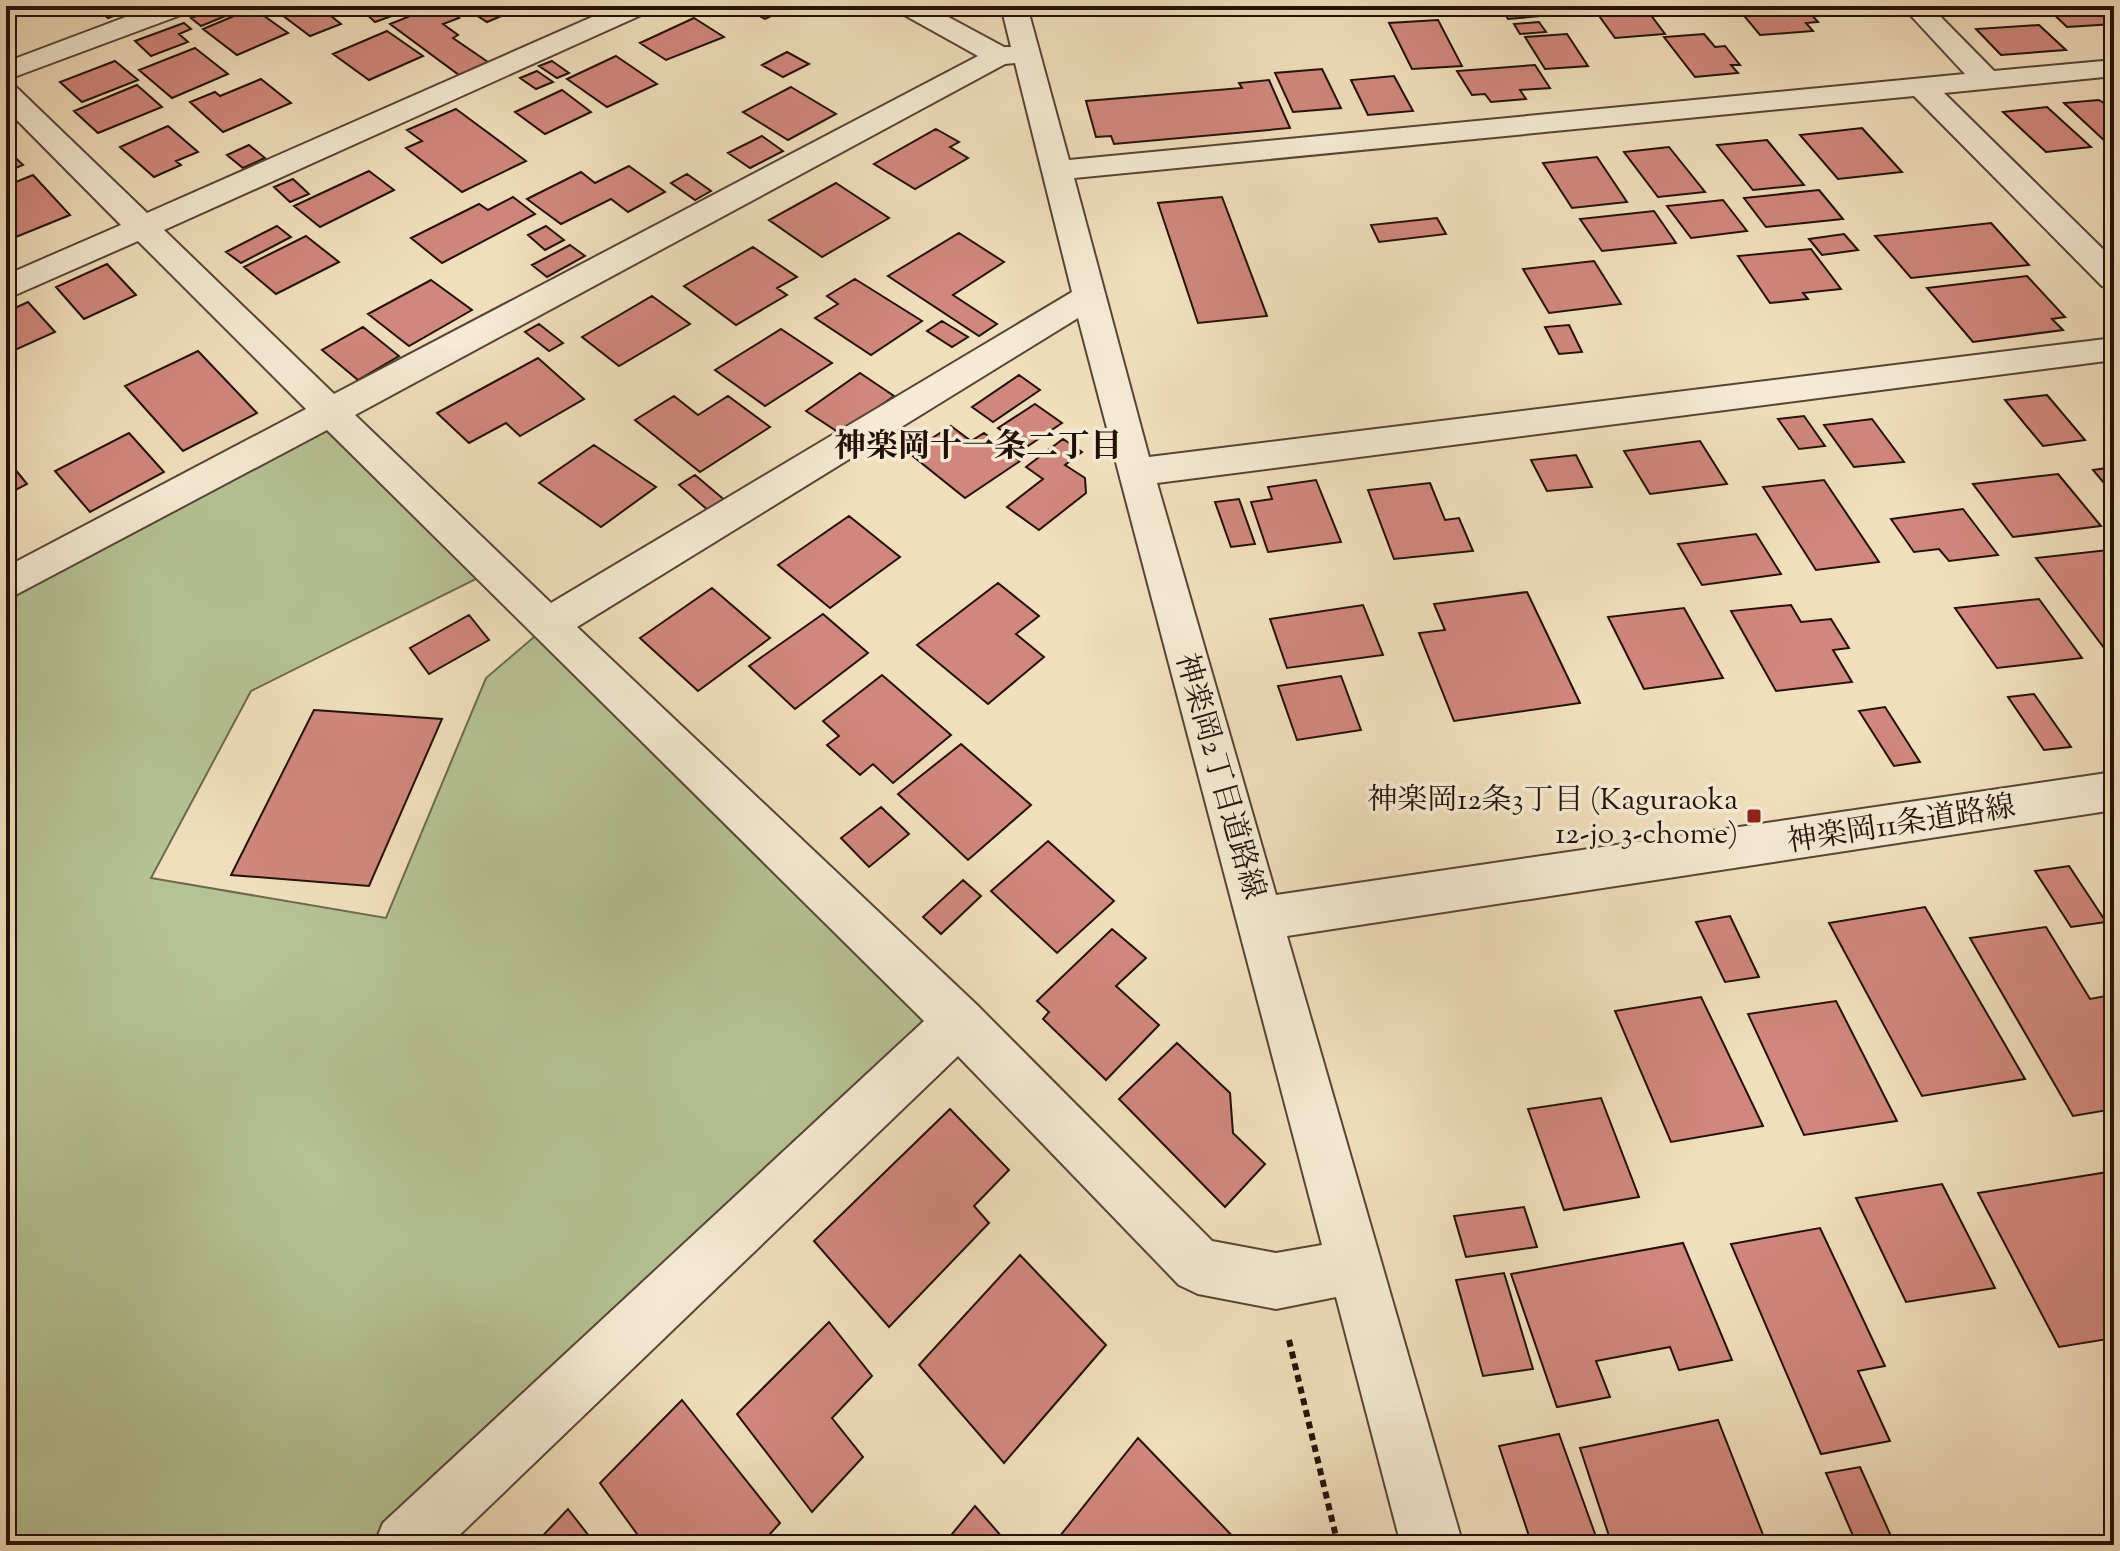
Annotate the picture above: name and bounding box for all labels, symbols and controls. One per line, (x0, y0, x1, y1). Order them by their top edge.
district label: 神楽岡十一条二丁目 (834, 425, 1122, 471)
street label: 神楽岡2丁目道路線 (1163, 649, 1274, 905)
place label: 神楽岡12条3丁目 (Kaguraoka 12-jo 3-chome) (1367, 780, 1738, 857)
street label: 神楽岡11条道路線 (1784, 786, 2019, 865)
marker: 神楽岡12条3丁目 (Kaguraoka 12-jo 3-chome) (1745, 807, 1763, 825)

